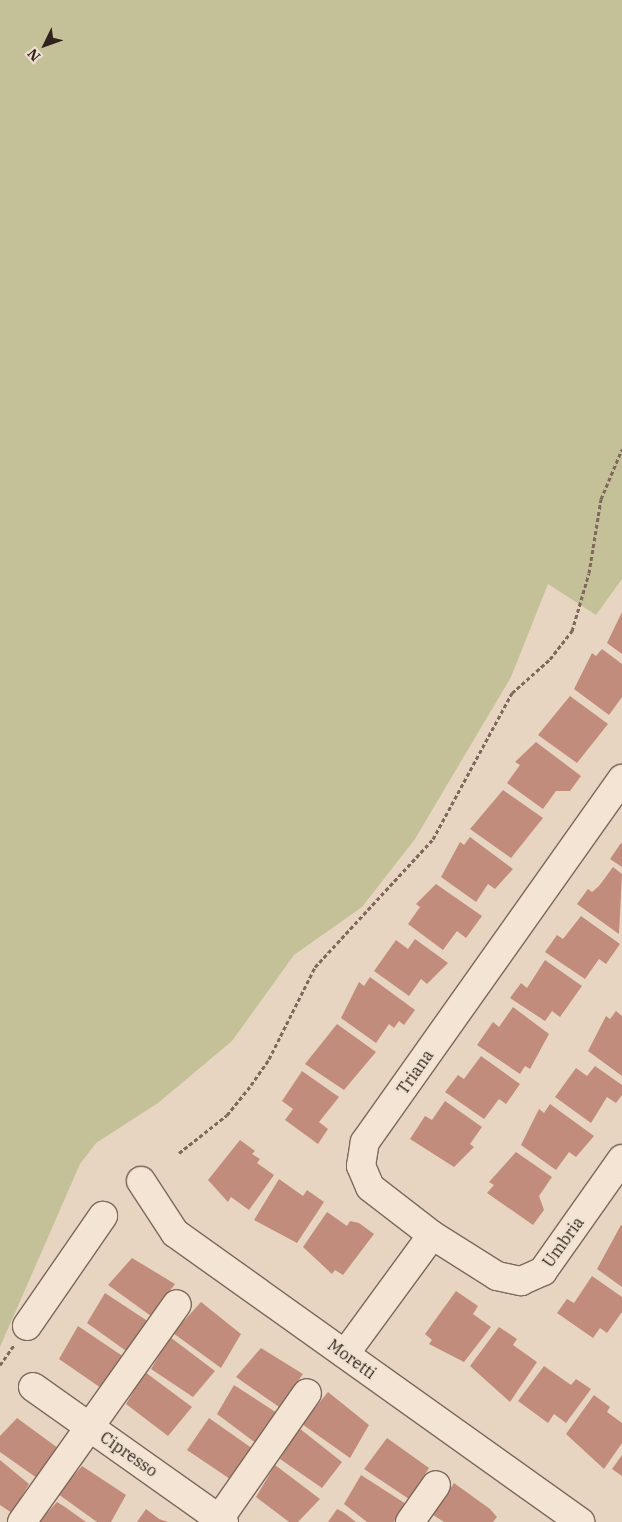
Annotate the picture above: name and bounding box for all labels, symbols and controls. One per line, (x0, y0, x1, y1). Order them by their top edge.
north arrow (20, 20, 70, 70)
text: N (23, 45, 44, 65)
street label: Triana (393, 1046, 437, 1098)
street label: Umbria (538, 1213, 588, 1271)
street label: Moretti (324, 1335, 380, 1383)
street label: Cipresso (97, 1427, 161, 1481)

